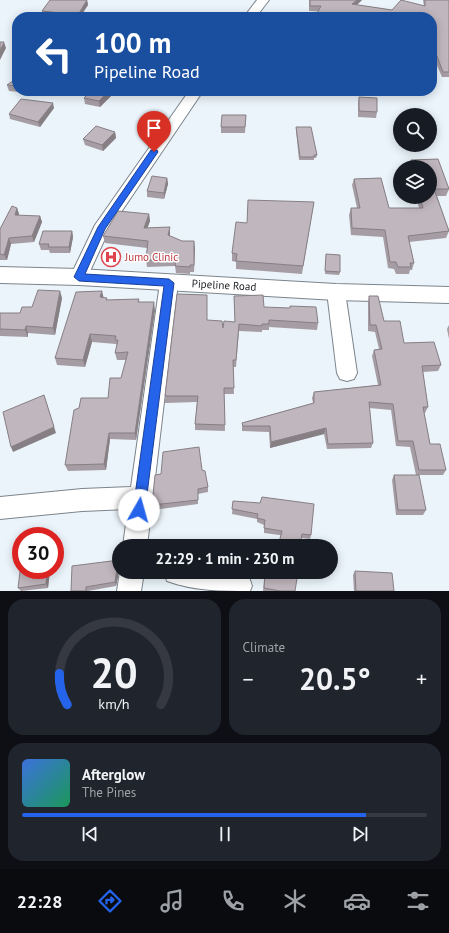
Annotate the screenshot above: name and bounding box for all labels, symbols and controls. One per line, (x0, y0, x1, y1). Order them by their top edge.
text: 100 m (94, 24, 171, 61)
icon: left (28, 28, 80, 80)
text: Pipeline Road (94, 60, 200, 83)
map controls (393, 108, 437, 204)
button: search (393, 108, 437, 152)
pin (137, 111, 171, 152)
icon: arrive (143, 117, 165, 139)
button: layers (393, 160, 437, 204)
hospital icon: Jumo Clinic (100, 246, 122, 268)
place label: Jumo Clinic (124, 250, 178, 264)
street label: Pipeline Road (191, 276, 257, 294)
position arrow (118, 489, 160, 531)
speed limit sign: 30 (12, 527, 64, 579)
text: 22:29 · 1 min · 230 m (156, 549, 294, 568)
text: Climate (243, 639, 285, 656)
text: 20 (91, 646, 138, 699)
text: 20.5° (299, 659, 371, 698)
text: − (243, 665, 254, 693)
text: + (416, 665, 427, 693)
text: km/h (99, 694, 130, 713)
text: Afterglow (82, 765, 145, 784)
text: The Pines (82, 784, 136, 801)
icon: previous (79, 823, 101, 845)
icon: pause (214, 823, 236, 845)
icon: next (349, 823, 371, 845)
icon: directions (96, 887, 124, 915)
icon: music (158, 887, 186, 915)
icon: phone (219, 887, 247, 915)
icon: climate (281, 887, 309, 915)
icon: car (343, 887, 371, 915)
icon: filters (404, 887, 432, 915)
text: 22:28 (17, 890, 62, 913)

